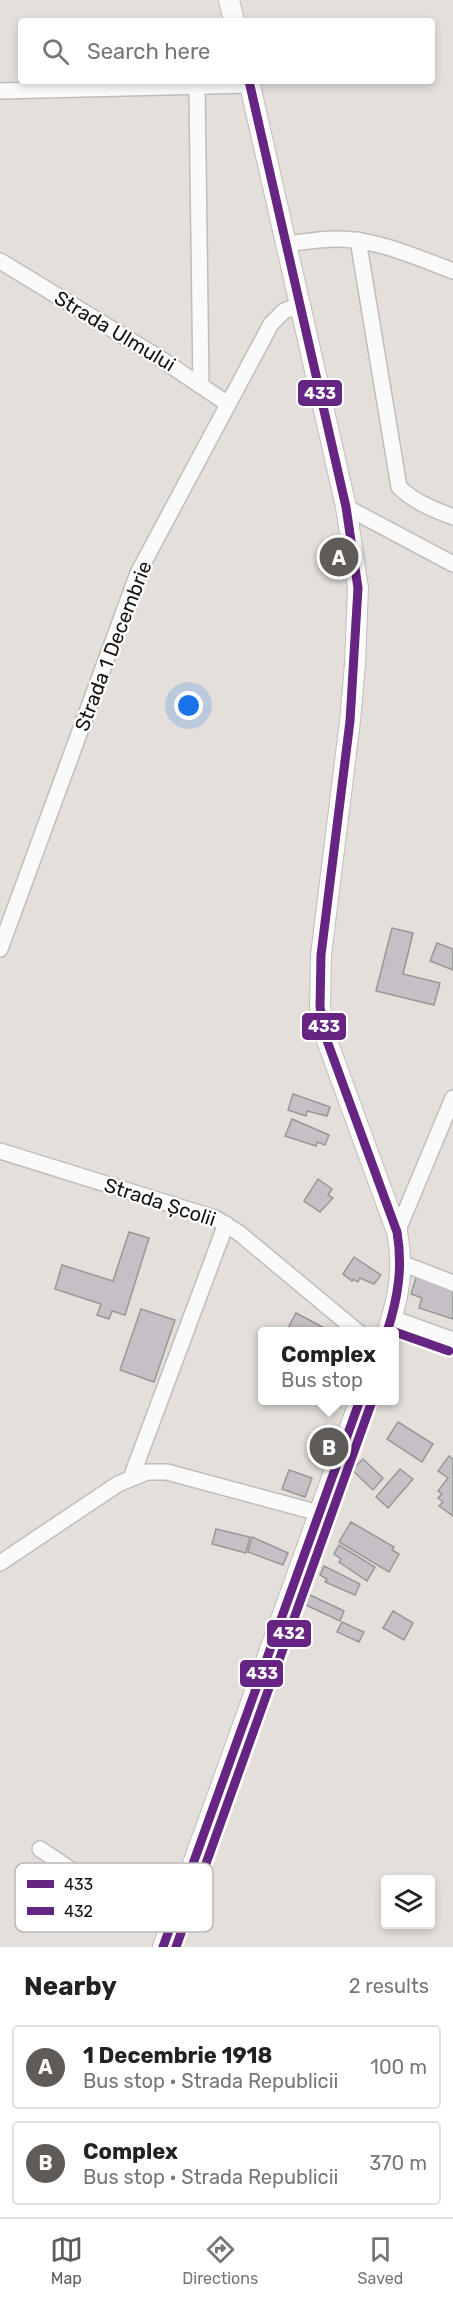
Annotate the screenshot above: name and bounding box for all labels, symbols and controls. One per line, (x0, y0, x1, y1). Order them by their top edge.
search box (18, 18, 435, 84)
icon: search (39, 35, 72, 68)
text: Search here (87, 38, 210, 65)
street label: Strada Ulmului (50, 285, 180, 377)
line badge: 433 (297, 379, 343, 407)
text: 433 (304, 384, 336, 403)
pin: A (320, 534, 358, 580)
street label: Strada 1 Decembrie (69, 557, 157, 735)
your location (174, 691, 203, 720)
line badge: 433 (301, 1012, 347, 1041)
text: 433 (308, 1017, 340, 1036)
street label: Strada Școlii (101, 1173, 219, 1231)
popup (258, 1327, 399, 1405)
text: Complex (281, 1341, 376, 1368)
text: Bus stop (281, 1368, 363, 1392)
pin: B (310, 1424, 348, 1470)
line badge: 432 (266, 1619, 312, 1648)
text: 432 (273, 1624, 305, 1643)
line badge: 433 (239, 1659, 284, 1688)
text: 433 (246, 1664, 278, 1683)
legend (15, 1863, 213, 1932)
text: 433 (64, 1875, 93, 1894)
map controls (381, 1875, 435, 1929)
button: layers (381, 1875, 435, 1929)
text: 432 (64, 1902, 93, 1921)
text: Nearby (24, 1971, 117, 2002)
text: 2 results (349, 1974, 429, 1998)
text: 1 Decembrie 1918 (83, 2042, 272, 2069)
text: A (38, 2055, 53, 2079)
text: 100 m (370, 2055, 427, 2079)
text: Bus stop · Strada Republicii (83, 2069, 338, 2093)
text: Complex (83, 2138, 178, 2165)
text: B (38, 2151, 53, 2175)
text: 370 m (369, 2151, 427, 2175)
text: Bus stop · Strada Republicii (83, 2165, 338, 2189)
tab: Map (50, 2233, 83, 2288)
tab: Directions (182, 2233, 258, 2288)
tab: Saved (358, 2233, 403, 2288)

